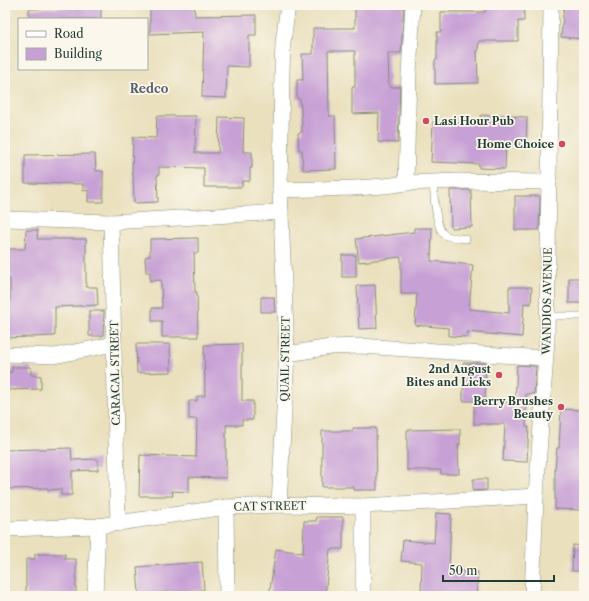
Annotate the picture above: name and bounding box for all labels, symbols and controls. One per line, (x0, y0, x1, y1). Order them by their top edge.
legend (18, 18, 148, 70)
text: Road (54, 26, 84, 41)
text: Building (54, 46, 102, 61)
district label: Redco (130, 81, 169, 96)
place label: Lasi Hour Pub (434, 114, 514, 128)
marker: Lasi Hour Pub (421, 116, 431, 126)
place label: Home Choice (477, 137, 554, 151)
marker: Home Choice (557, 139, 567, 149)
street label: WANDIOS AVENUE (539, 247, 555, 356)
street label: QUAIL STREET (277, 315, 293, 402)
street label: CARACAL STREET (107, 320, 123, 426)
place label: 2nd August Bites and Licks (406, 362, 492, 389)
marker: 2nd August Bites and Licks (494, 370, 504, 380)
place label: Berry Brushes Beauty (473, 394, 553, 421)
marker: Berry Brushes Beauty (556, 402, 566, 412)
street label: CAT STREET (233, 498, 307, 514)
scale bar (443, 557, 554, 583)
text: 50 m (449, 563, 478, 578)

